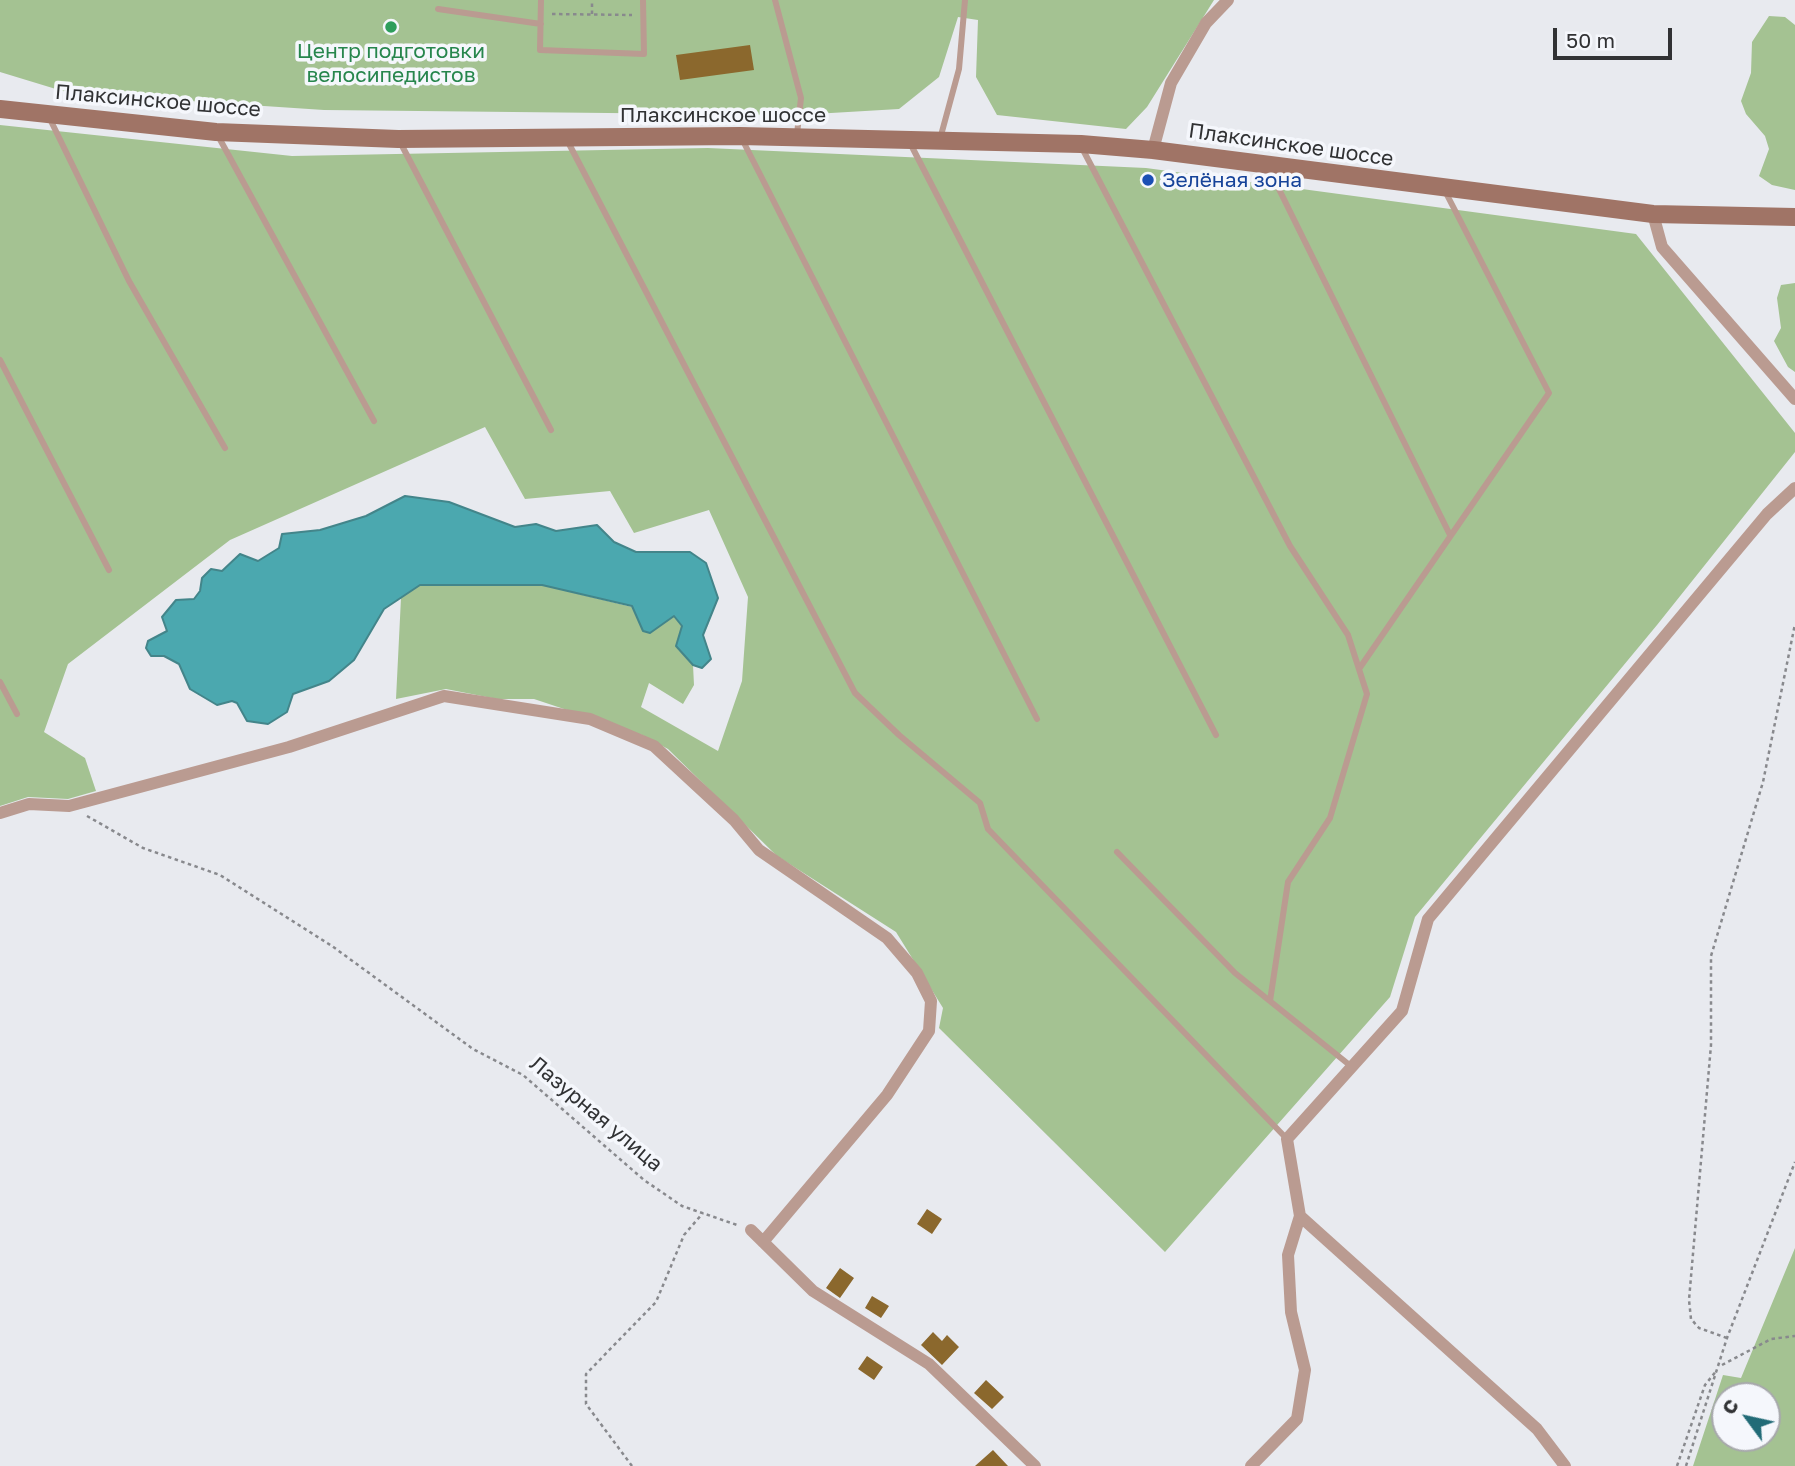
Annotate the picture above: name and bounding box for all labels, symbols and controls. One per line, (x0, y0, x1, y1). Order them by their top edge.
scale bar (1557, 14, 1676, 58)
marker: Центр подготовки велосипедистов (383, 19, 399, 35)
text: 50 m (1566, 27, 1615, 53)
place label: Центр подготовки велосипедистов (297, 38, 485, 88)
street label: Плаксинское шоссе (54, 79, 262, 123)
street label: Плаксинское шоссе (620, 102, 826, 128)
street label: Плаксинское шоссе (1187, 118, 1395, 172)
place label: Зелёная зона (1162, 167, 1302, 193)
marker: Зелёная зона (1140, 172, 1156, 188)
street label: Лазурная улица (524, 1051, 668, 1177)
north arrow (1711, 1382, 1781, 1452)
text: С (1716, 1394, 1743, 1418)

